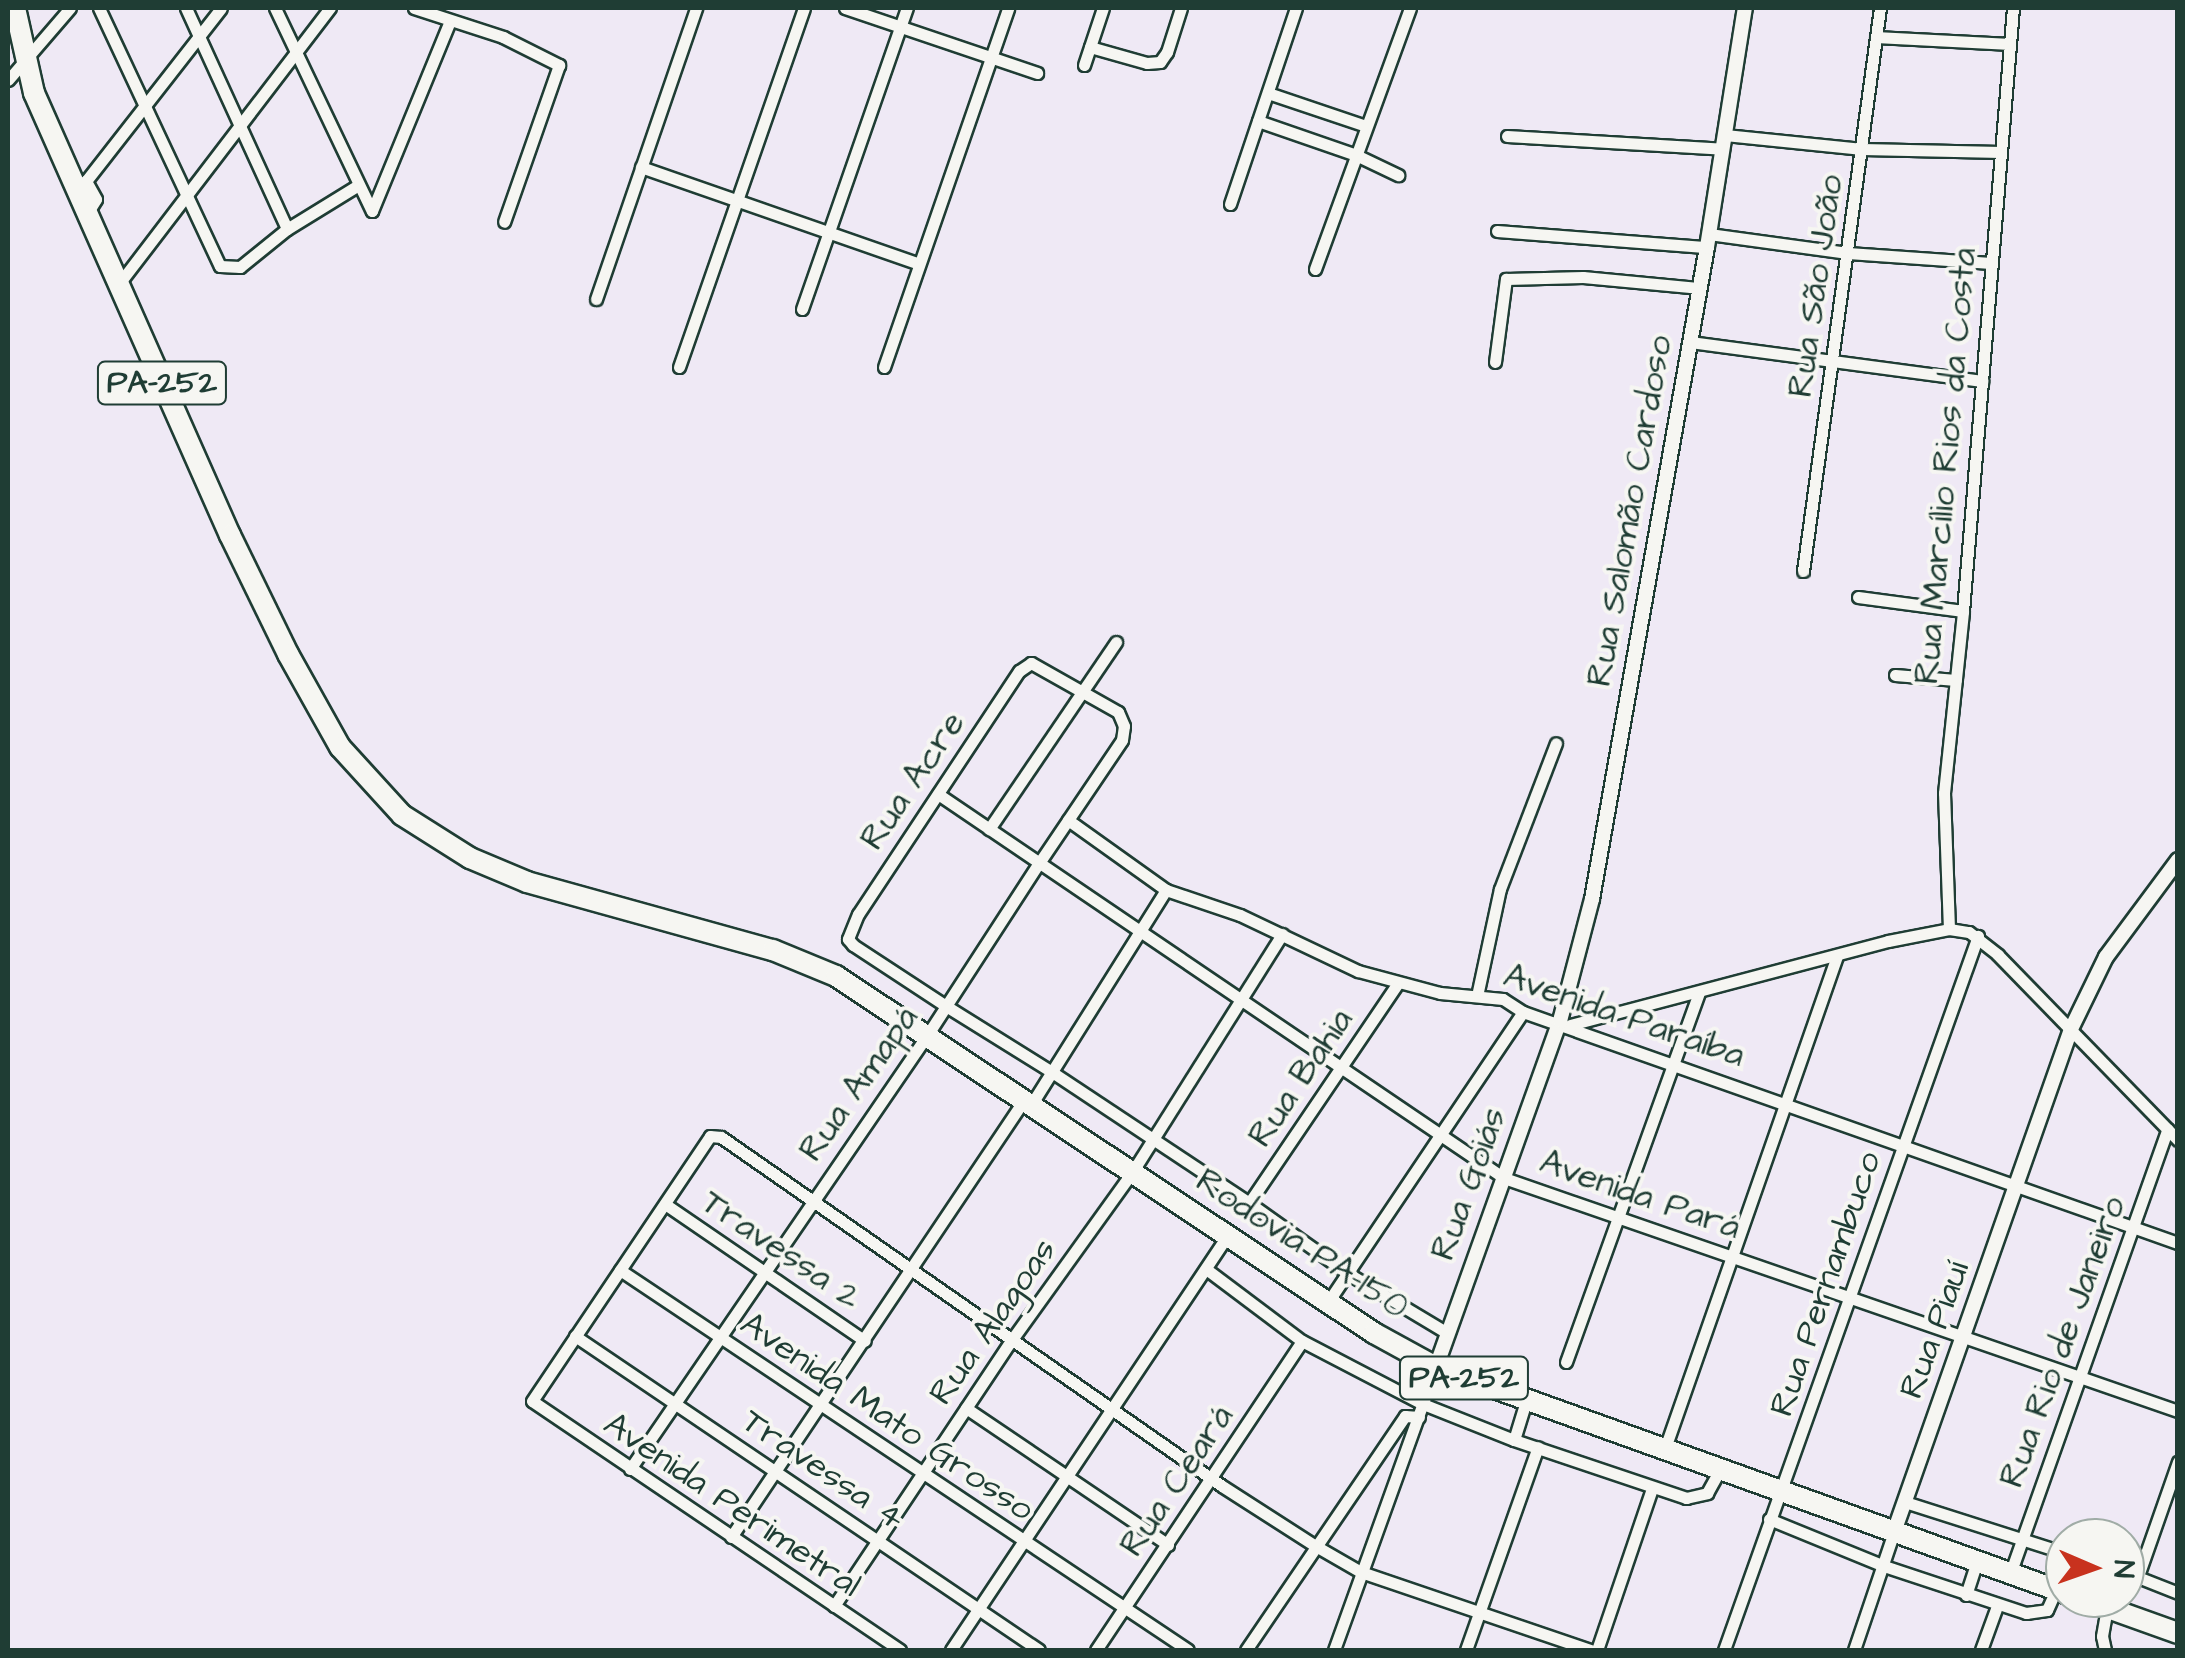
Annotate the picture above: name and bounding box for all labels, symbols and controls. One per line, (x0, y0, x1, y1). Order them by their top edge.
street label: Rua São João (1780, 172, 1852, 400)
street label: Rua Marcílio Rios da Costa (1906, 246, 1986, 686)
street label: Rua Salomão Cardoso (1578, 332, 1682, 690)
road number: PA-252 (94, 356, 230, 410)
street label: Rua Acre (852, 704, 974, 858)
street label: Avenida Paraíba (1498, 955, 1750, 1077)
street label: Rua Amapá (790, 999, 928, 1169)
street label: Rua Bahia (1240, 1001, 1362, 1155)
street label: Rua Goiás (1422, 1102, 1516, 1266)
street label: Avenida Pará (1534, 1141, 1746, 1249)
street label: Rua Pernambuco (1761, 1146, 1891, 1422)
street label: Rodovia PA-150 (1188, 1160, 1416, 1328)
street label: Travessa 2 (693, 1181, 869, 1319)
street label: Rua Rio de Janeiro (1991, 1191, 2135, 1493)
street label: Rua Alagoas (920, 1231, 1066, 1413)
street label: Rua Piauí (1891, 1256, 1979, 1404)
street label: Avenida Mato Grosso (732, 1303, 1042, 1531)
road number: PA-252 (1396, 1351, 1532, 1405)
street label: Rua Ceará (1111, 1397, 1243, 1565)
street label: Travessa 4 (734, 1400, 912, 1540)
street label: Avenida Perimetral (596, 1403, 868, 1607)
north arrow (2045, 1518, 2145, 1618)
text: N (2104, 1560, 2143, 1578)

